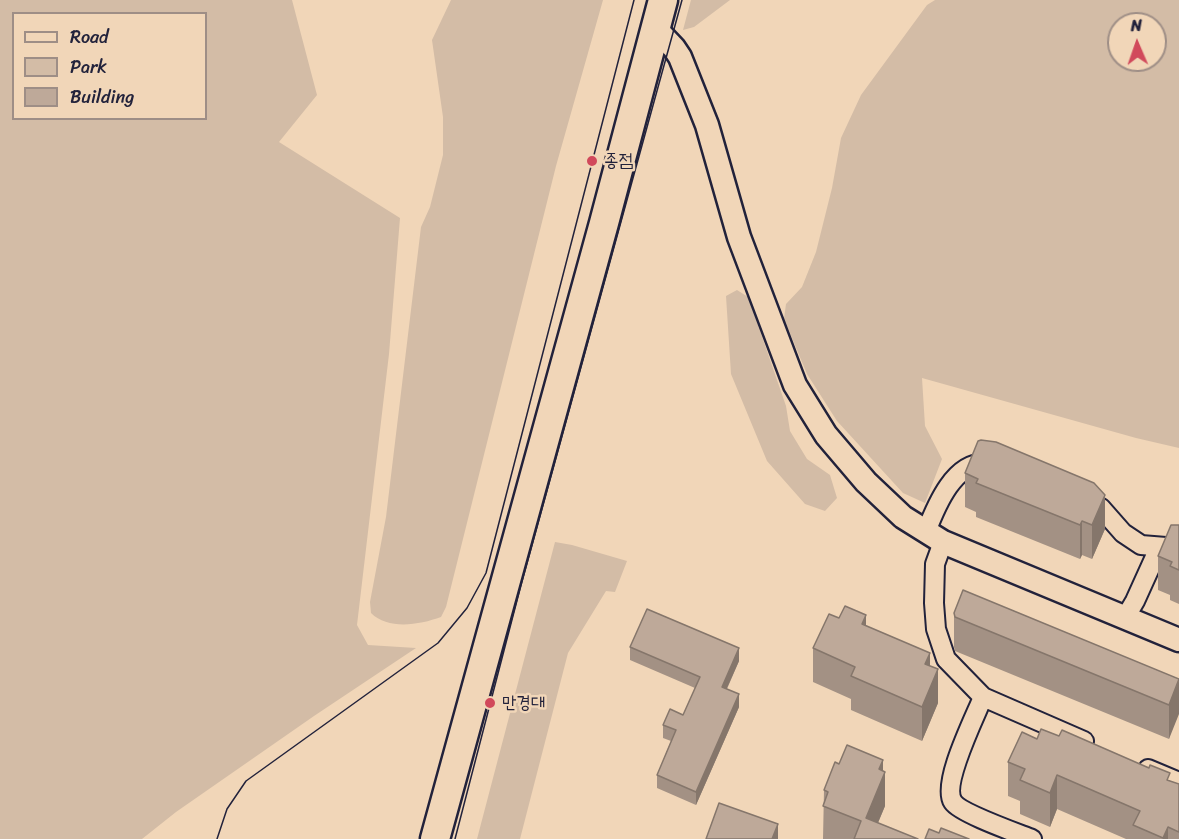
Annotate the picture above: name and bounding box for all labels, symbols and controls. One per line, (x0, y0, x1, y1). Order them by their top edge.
text: N (1130, 11, 1142, 40)
legend (12, 12, 207, 120)
north arrow (1107, 12, 1167, 72)
text: Road (70, 21, 109, 53)
text: Park (70, 51, 107, 83)
text: Building (70, 81, 134, 113)
place label: 종점 (604, 150, 633, 172)
marker: 종점 (585, 154, 599, 168)
place label: 만경대 (502, 692, 545, 714)
marker: 만경대 (483, 696, 497, 710)

